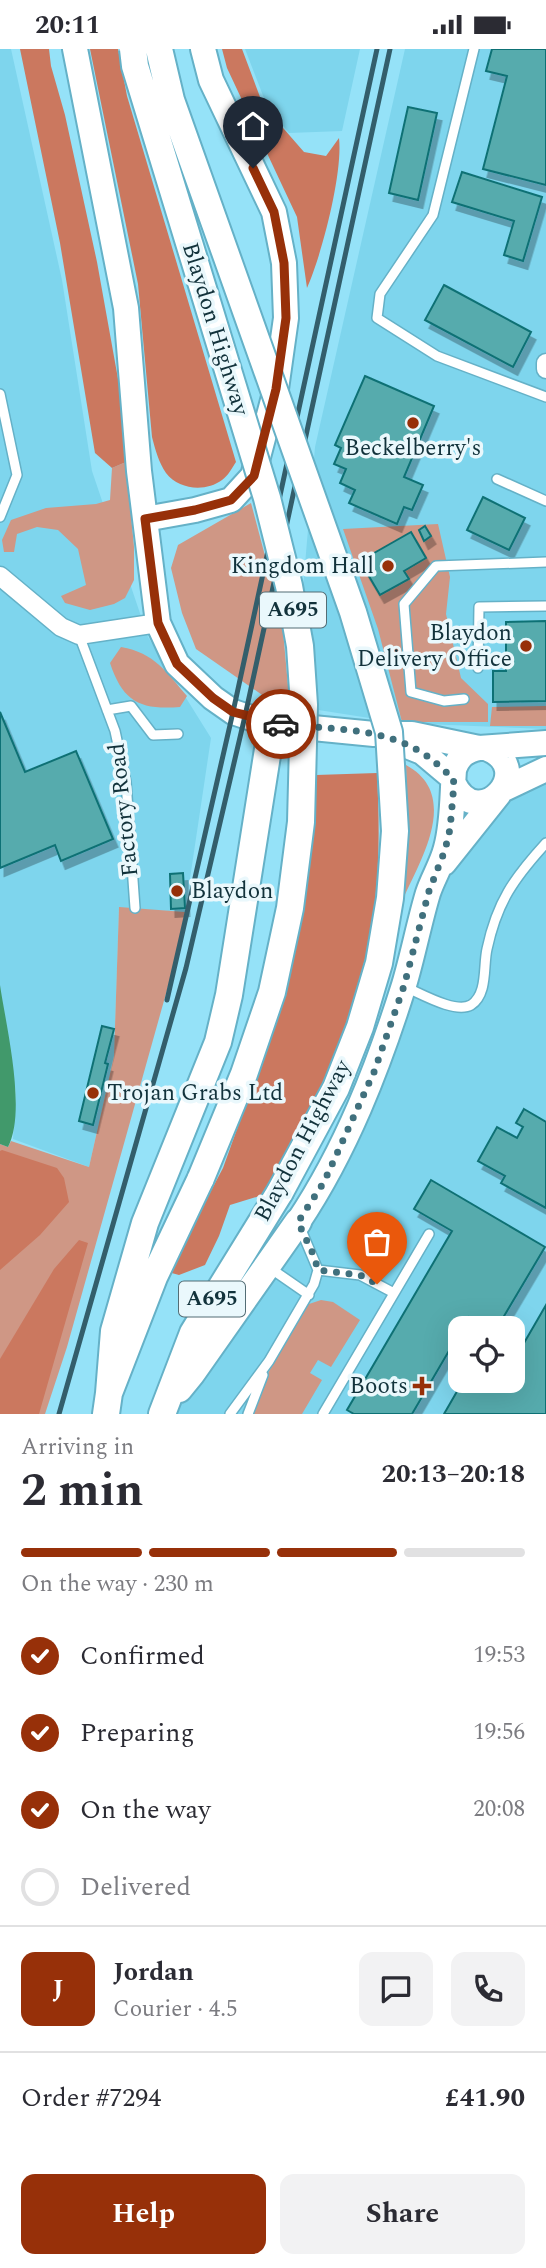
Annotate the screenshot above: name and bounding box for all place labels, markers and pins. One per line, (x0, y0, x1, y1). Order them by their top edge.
pin (223, 96, 283, 168)
marker: Beckelberry's (405, 415, 421, 431)
place label: Beckelberry's (345, 431, 481, 466)
place label: Kingdom Hall (231, 549, 374, 584)
marker: Kingdom Hall (380, 558, 396, 574)
place label: Blaydon Delivery Office (357, 616, 512, 677)
marker: Blaydon Delivery Office (518, 638, 534, 654)
place label: Blaydon (191, 874, 274, 909)
marker: Blaydon (169, 883, 185, 899)
place label: Trojan Grabs Ltd (107, 1076, 283, 1111)
marker: Trojan Grabs Ltd (85, 1085, 101, 1101)
pin (347, 1212, 407, 1284)
place label: Boots (350, 1369, 408, 1404)
marker: Boots (414, 1378, 430, 1394)

